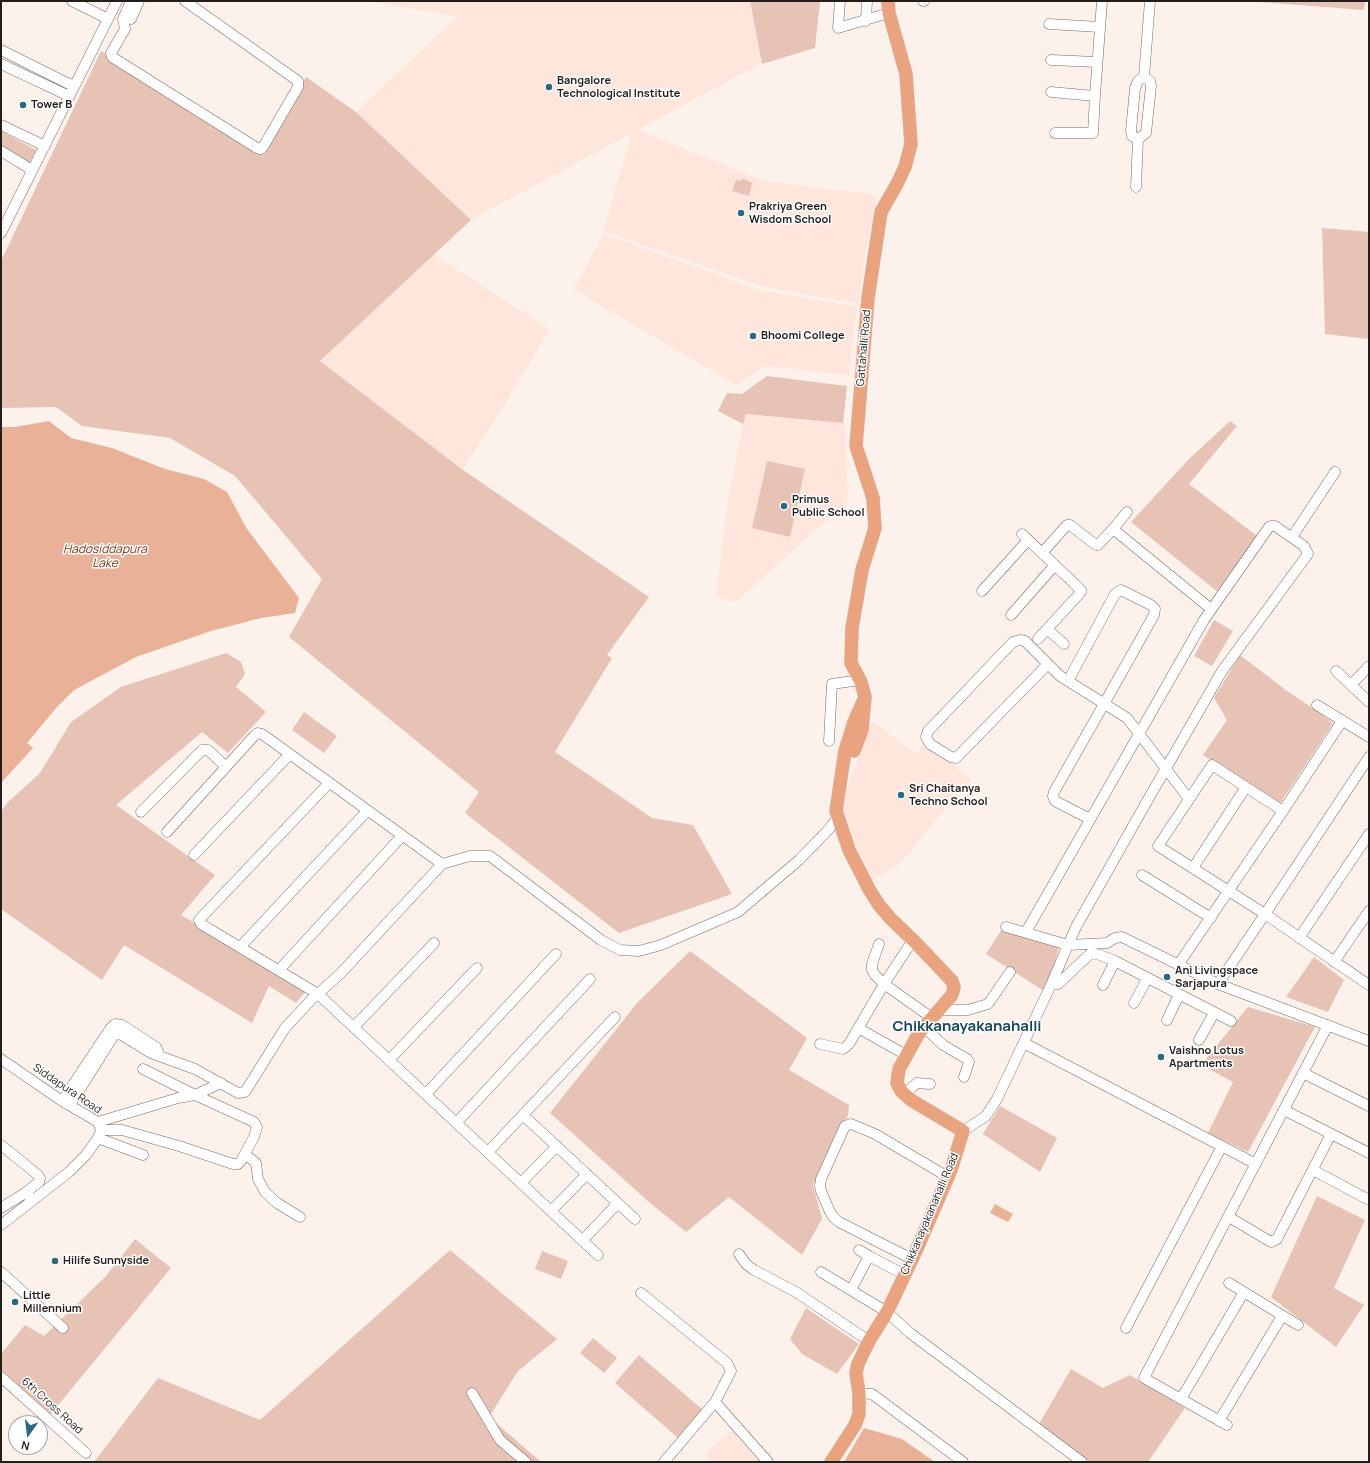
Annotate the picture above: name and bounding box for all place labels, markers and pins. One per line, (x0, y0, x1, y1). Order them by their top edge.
place label: Bangalore Technological Institute (557, 74, 680, 100)
marker: Bangalore Technological Institute (544, 82, 554, 92)
place label: Tower B (31, 98, 72, 112)
marker: Tower B (18, 100, 28, 110)
place label: Prakriya Green Wisdom School (749, 200, 831, 226)
marker: Prakriya Green Wisdom School (736, 208, 746, 218)
place label: Bhoomi College (761, 329, 845, 343)
marker: Bhoomi College (748, 331, 758, 341)
place label: Primus Public School (792, 493, 865, 519)
marker: Primus Public School (779, 501, 789, 511)
place label: Sri Chaitanya Techno School (909, 782, 988, 808)
marker: Sri Chaitanya Techno School (896, 790, 906, 800)
place label: Ani Livingspace Sarjapura (1175, 964, 1258, 990)
marker: Ani Livingspace Sarjapura (1162, 972, 1172, 982)
place label: Vaishno Lotus Apartments (1169, 1044, 1244, 1070)
marker: Vaishno Lotus Apartments (1156, 1052, 1166, 1062)
place label: Hilife Sunnyside (63, 1254, 149, 1268)
marker: Hilife Sunnyside (50, 1256, 60, 1266)
place label: Little Millennium (23, 1289, 82, 1315)
marker: Little Millennium (10, 1297, 20, 1307)

